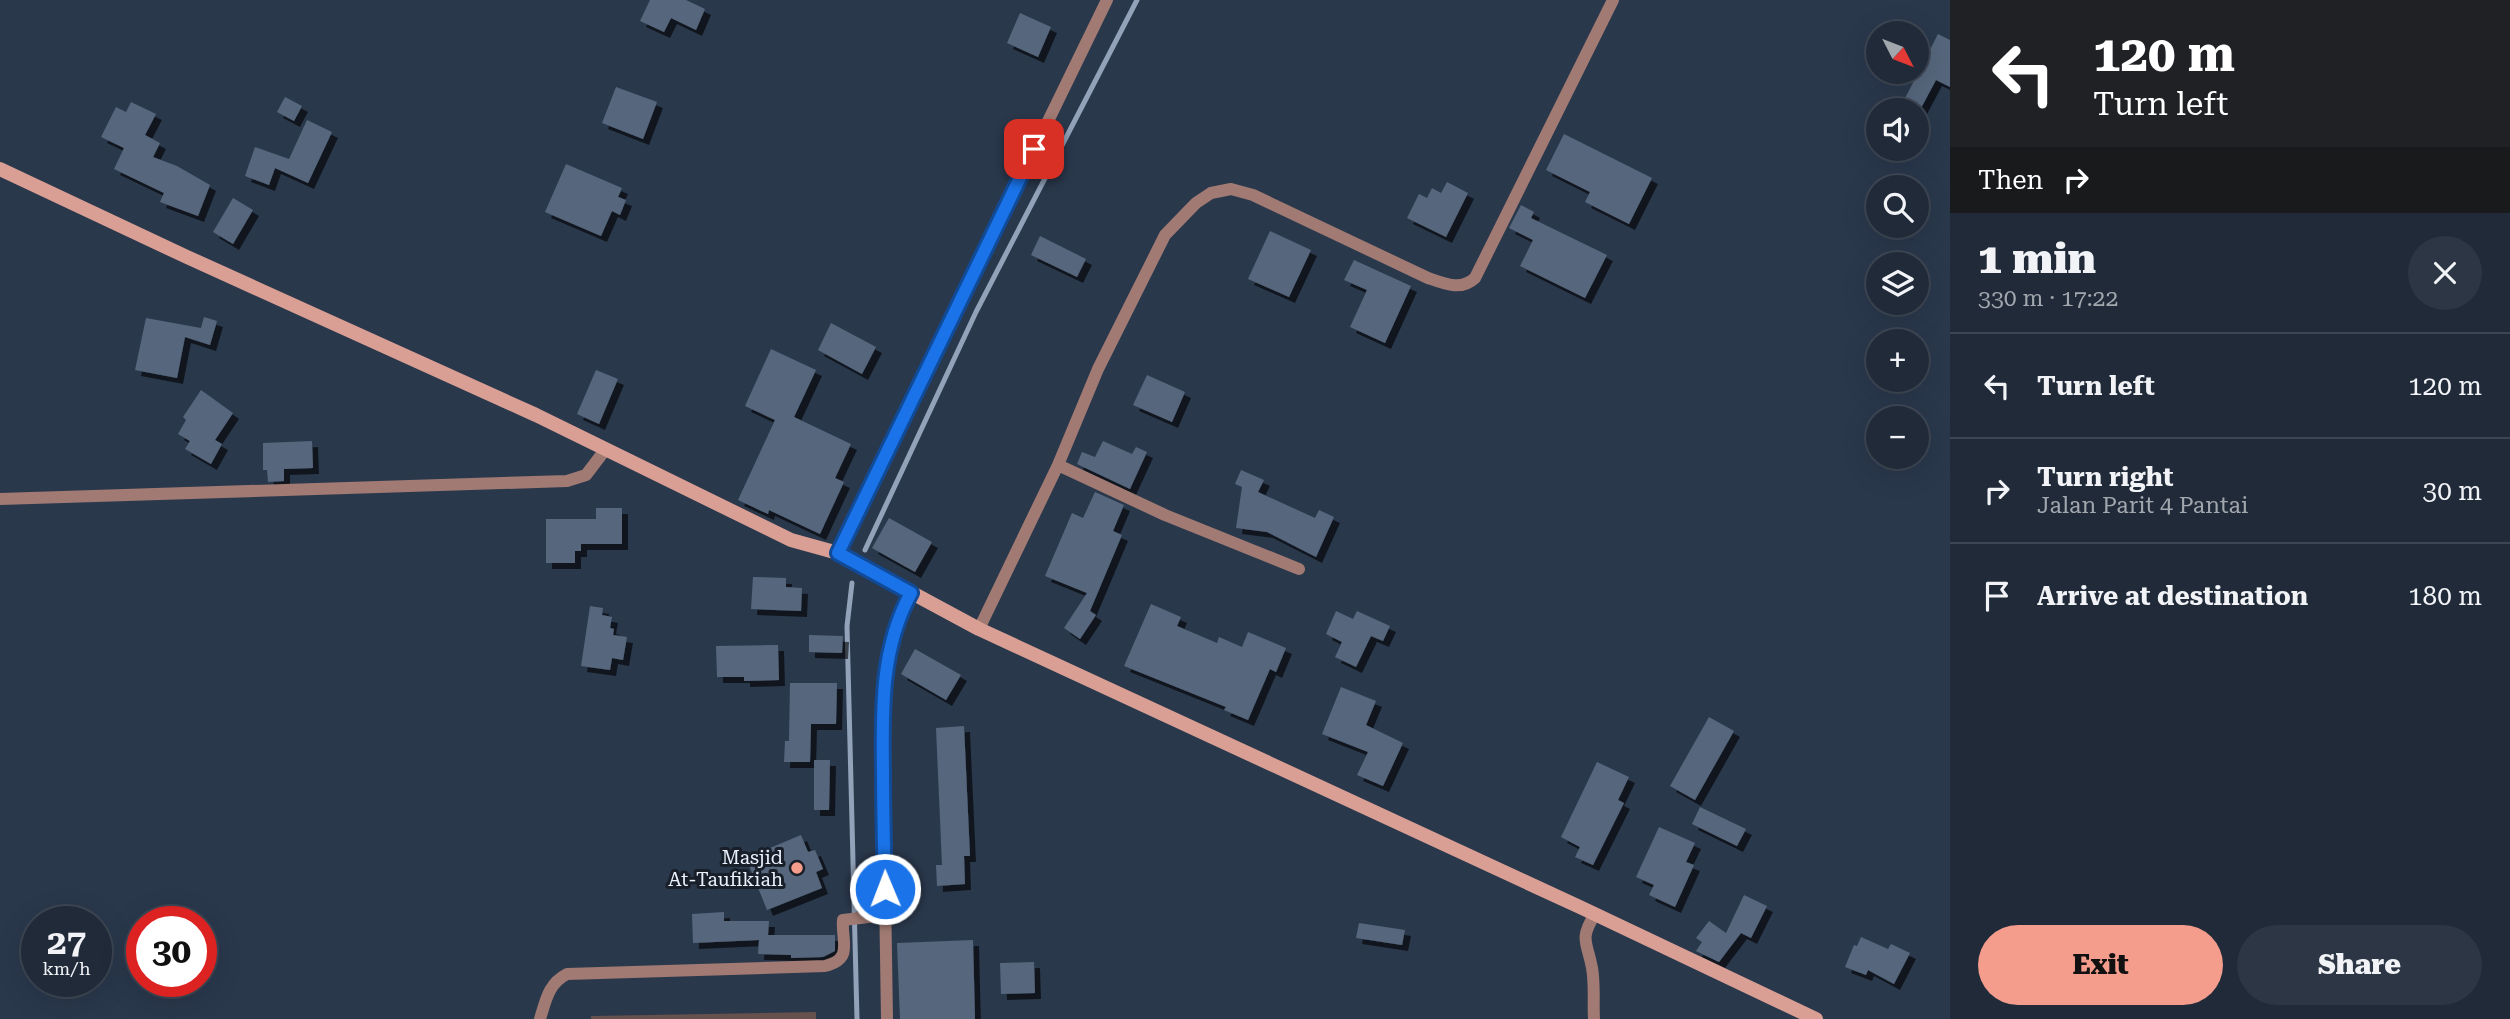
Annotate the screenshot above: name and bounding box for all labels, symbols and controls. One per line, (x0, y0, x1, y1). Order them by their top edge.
north arrow (1866, 21, 1928, 84)
map controls (1866, 21, 1929, 469)
text: 120 m (2093, 26, 2235, 83)
icon: left (1978, 28, 2069, 119)
text: Turn left (2093, 85, 2228, 123)
button: sound (1866, 98, 1929, 161)
pin (1004, 119, 1064, 179)
icon: arrive (1015, 130, 1053, 168)
icon: right (2057, 161, 2095, 199)
text: Then (1978, 165, 2043, 195)
button: search (1866, 175, 1929, 238)
text: 1 min (1978, 234, 2096, 283)
button: close (2408, 236, 2482, 310)
button: layers (1866, 252, 1929, 315)
text: 330 m · 17:22 (1978, 285, 2118, 312)
button: + (1866, 329, 1929, 392)
icon: left (1978, 367, 2016, 405)
text: Turn left (2037, 371, 2155, 401)
text: 120 m (2408, 371, 2482, 401)
button: − (1866, 406, 1929, 469)
text: Turn right (2037, 462, 2173, 492)
icon: right (1978, 472, 2016, 510)
text: 30 m (2423, 476, 2482, 506)
text: Jalan Parit 4 Pantai (2037, 492, 2248, 519)
icon: arrive (1978, 577, 2016, 615)
text: Arrive at destination (2037, 581, 2308, 611)
text: 180 m (2408, 581, 2482, 611)
place label: Masjid At-Taufikiah (668, 846, 783, 891)
position arrow (848, 852, 922, 926)
marker: Masjid At-Taufikiah (789, 860, 805, 876)
speed limit sign: 30 (126, 906, 217, 997)
text: 27 (47, 922, 86, 963)
button: Exit (1978, 925, 2223, 1005)
button: Share (2237, 925, 2482, 1005)
text: km/h (42, 958, 91, 979)

